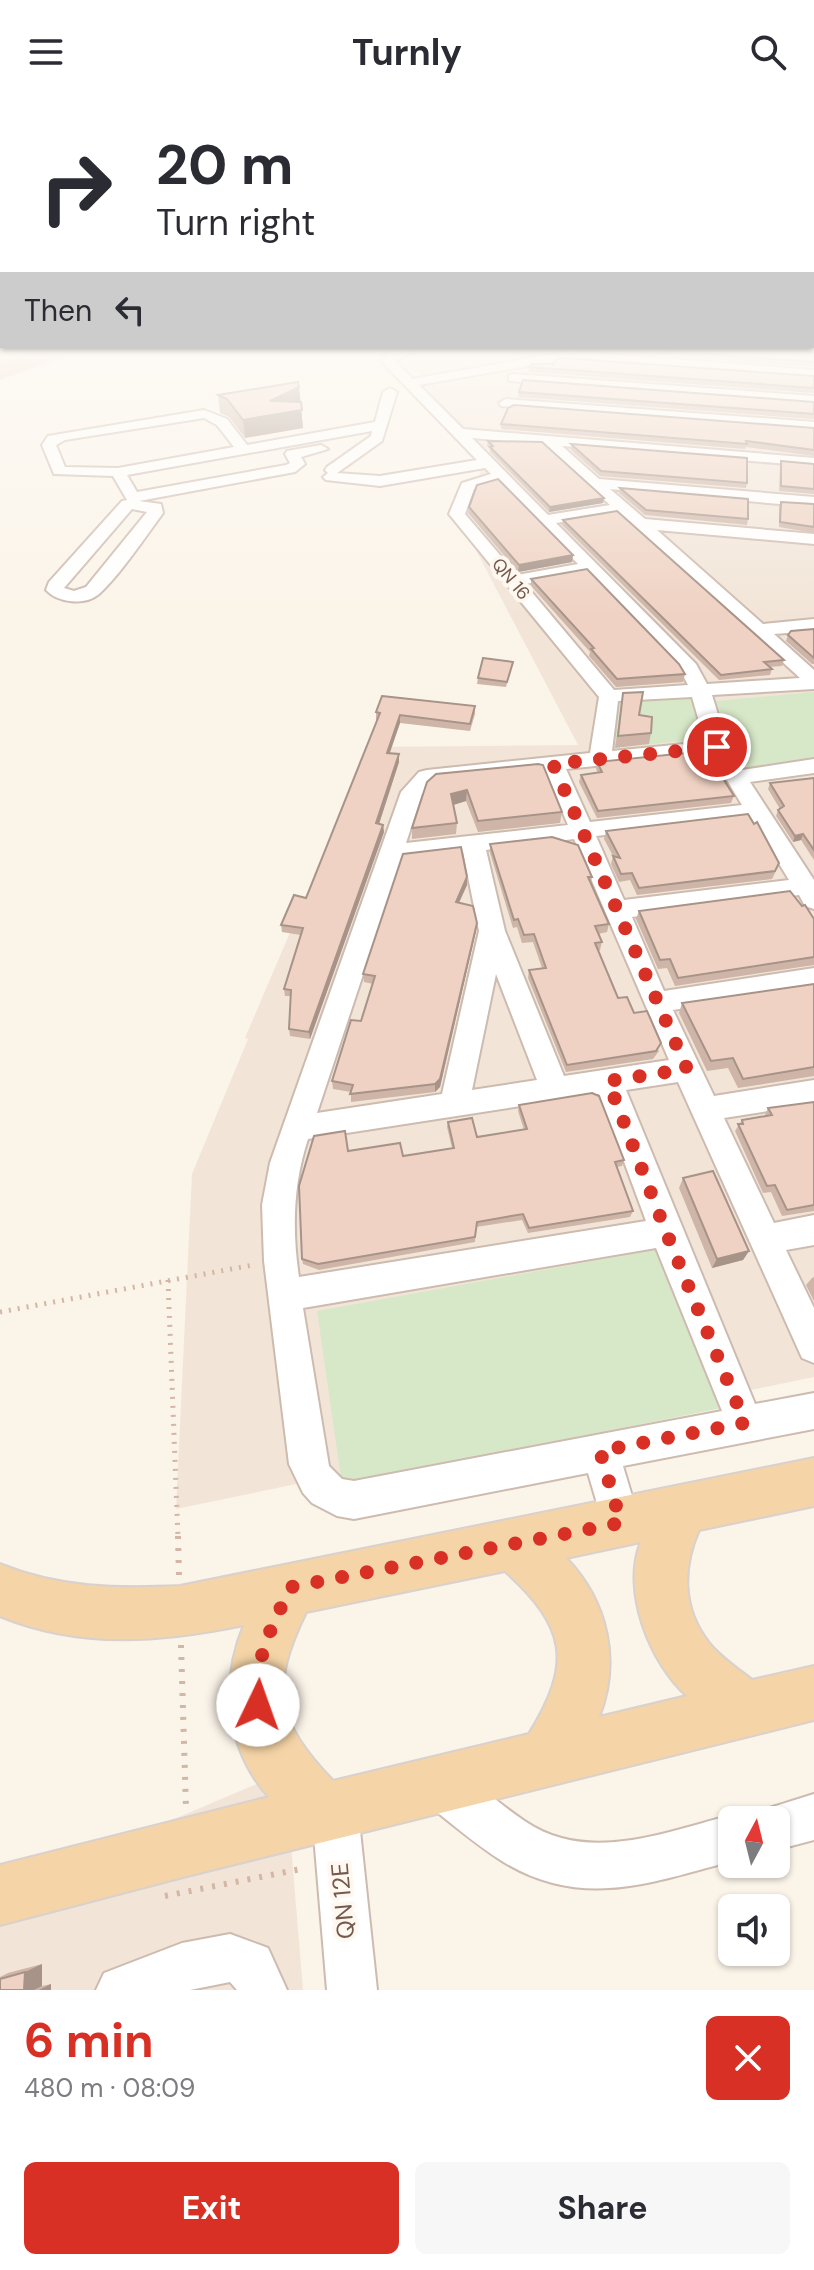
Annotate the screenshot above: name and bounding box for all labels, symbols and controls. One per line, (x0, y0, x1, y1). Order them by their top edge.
text: Turnly (352, 29, 462, 76)
icon: menu (24, 30, 68, 74)
icon: search (746, 30, 790, 74)
text: 20 m (156, 128, 293, 201)
icon: right (24, 136, 128, 240)
text: Turn right (156, 199, 315, 246)
icon: left (108, 288, 152, 332)
text: Then (24, 291, 92, 330)
street label: QN 16 (486, 553, 536, 605)
pin (683, 713, 751, 781)
icon: arrive (695, 725, 739, 769)
position arrow (216, 1663, 300, 1747)
north arrow (718, 1806, 790, 1878)
map controls (718, 1806, 790, 1966)
street label: QN 12E (324, 1862, 361, 1940)
button: sound (718, 1894, 790, 1966)
text: 6 min (24, 2009, 154, 2072)
button: close (706, 2016, 790, 2100)
text: 480 m · 08:09 (24, 2071, 195, 2105)
button: Exit (24, 2162, 399, 2254)
button: Share (415, 2162, 790, 2254)

